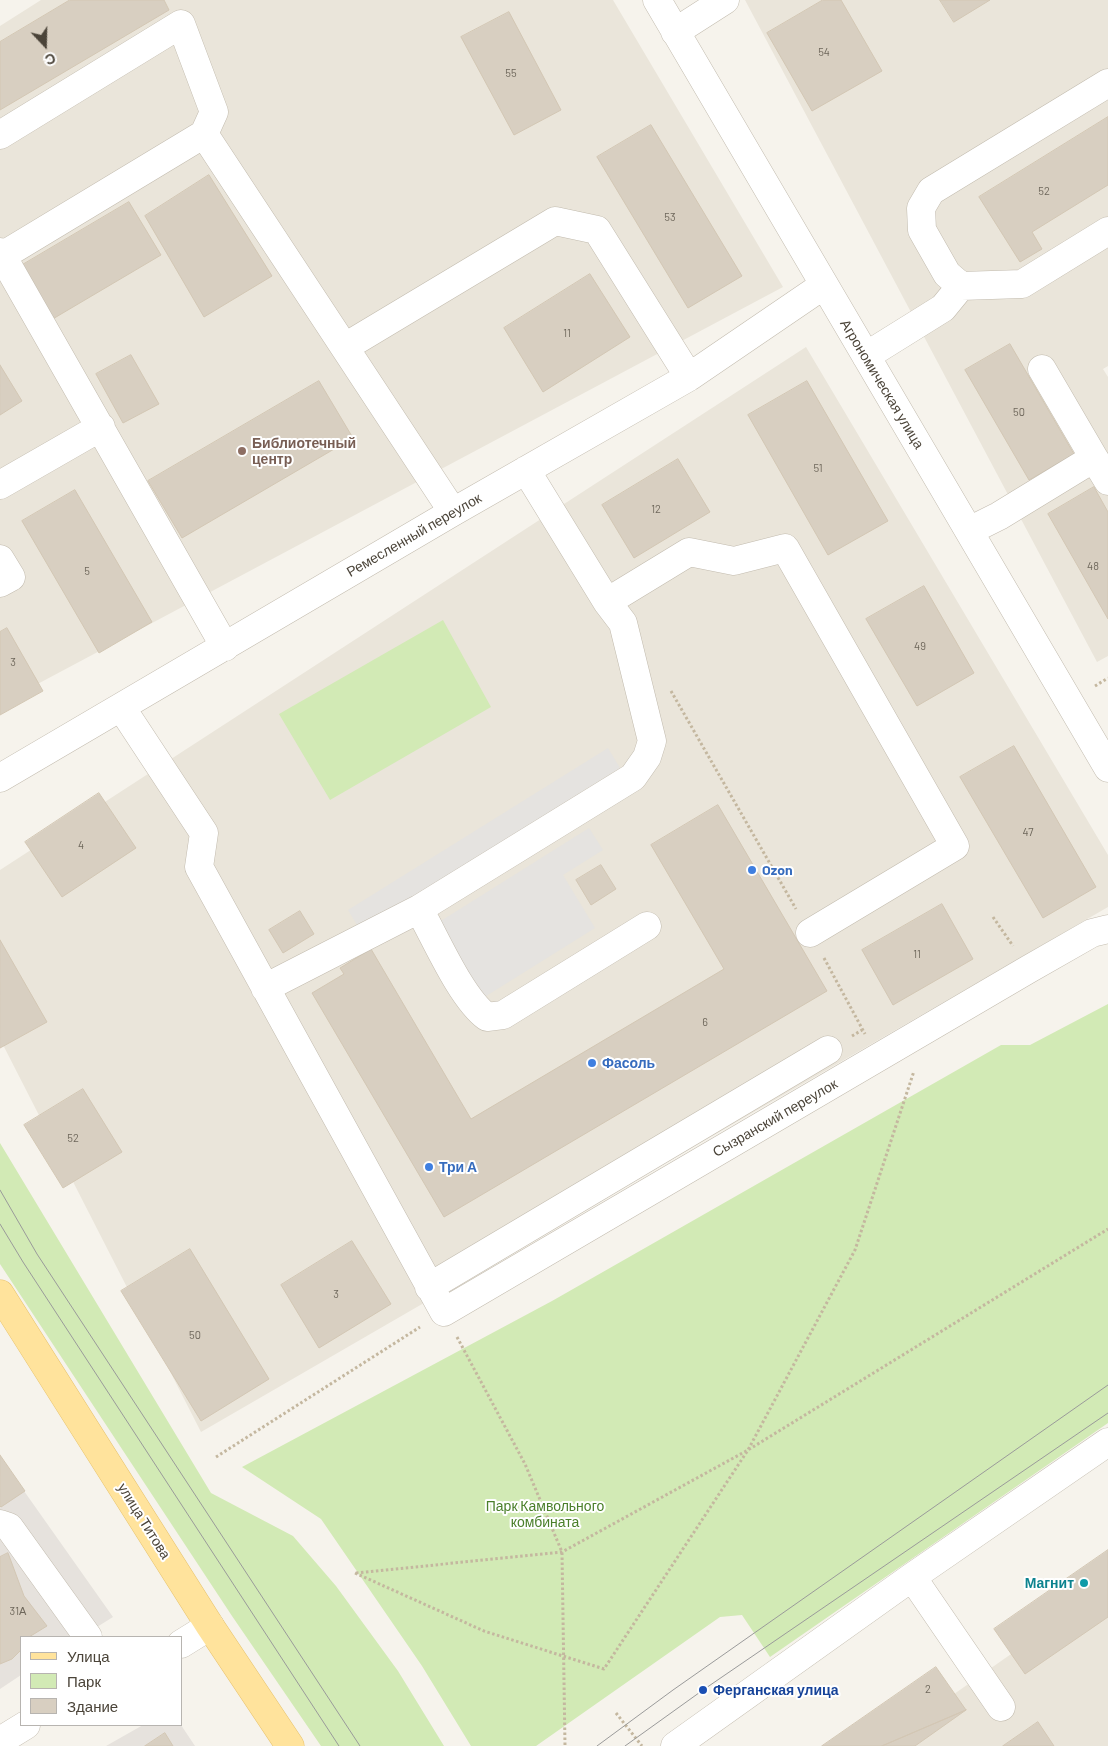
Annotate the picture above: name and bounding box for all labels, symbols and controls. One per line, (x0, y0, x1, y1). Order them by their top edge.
north arrow (20, 20, 70, 70)
house number: 54 (818, 45, 830, 59)
text: С (43, 50, 58, 69)
house number: 55 (505, 66, 517, 80)
house number: 52 (1038, 184, 1050, 198)
house number: 53 (664, 210, 676, 224)
street label: Агрономическая улица (837, 316, 927, 452)
house number: 11 (563, 326, 571, 340)
house number: 50 (1013, 405, 1025, 419)
place label: Библиотечный центр (252, 435, 356, 468)
marker: Библиотечный центр (236, 445, 248, 457)
house number: 51 (813, 461, 823, 475)
street label: Ремесленный переулок (344, 490, 484, 580)
house number: 12 (651, 502, 661, 516)
house number: 48 (1087, 559, 1099, 573)
house number: 5 (84, 564, 90, 578)
house number: 49 (914, 639, 926, 653)
house number: 3 (10, 655, 16, 669)
house number: 47 (1023, 825, 1033, 839)
house number: 4 (78, 838, 84, 852)
place label: Ozon (762, 862, 793, 878)
marker: Ozon (746, 864, 758, 876)
house number: 11 (913, 947, 921, 961)
house number: 6 (702, 1015, 708, 1029)
place label: Фасоль (602, 1055, 655, 1071)
marker: Фасоль (586, 1057, 598, 1069)
street label: Сызранский переулок (710, 1075, 840, 1161)
house number: 52 (67, 1131, 79, 1145)
place label: Три А (439, 1159, 477, 1175)
marker: Три А (423, 1161, 435, 1173)
house number: 3 (333, 1287, 339, 1301)
house number: 50 (189, 1328, 201, 1342)
street label: улица Титова (114, 1480, 174, 1562)
park label: Парк Камвольного комбината (486, 1498, 604, 1530)
place label: Магнит (1025, 1575, 1074, 1591)
marker: Магнит (1078, 1577, 1090, 1589)
house number: 31А (10, 1604, 26, 1618)
legend (20, 1636, 182, 1726)
text: Улица (67, 1647, 110, 1665)
text: Парк (67, 1672, 101, 1690)
place label: Ферганская улица (713, 1682, 839, 1698)
house number: 2 (925, 1682, 931, 1696)
marker: Ферганская улица (697, 1684, 709, 1696)
text: Здание (67, 1697, 118, 1715)

